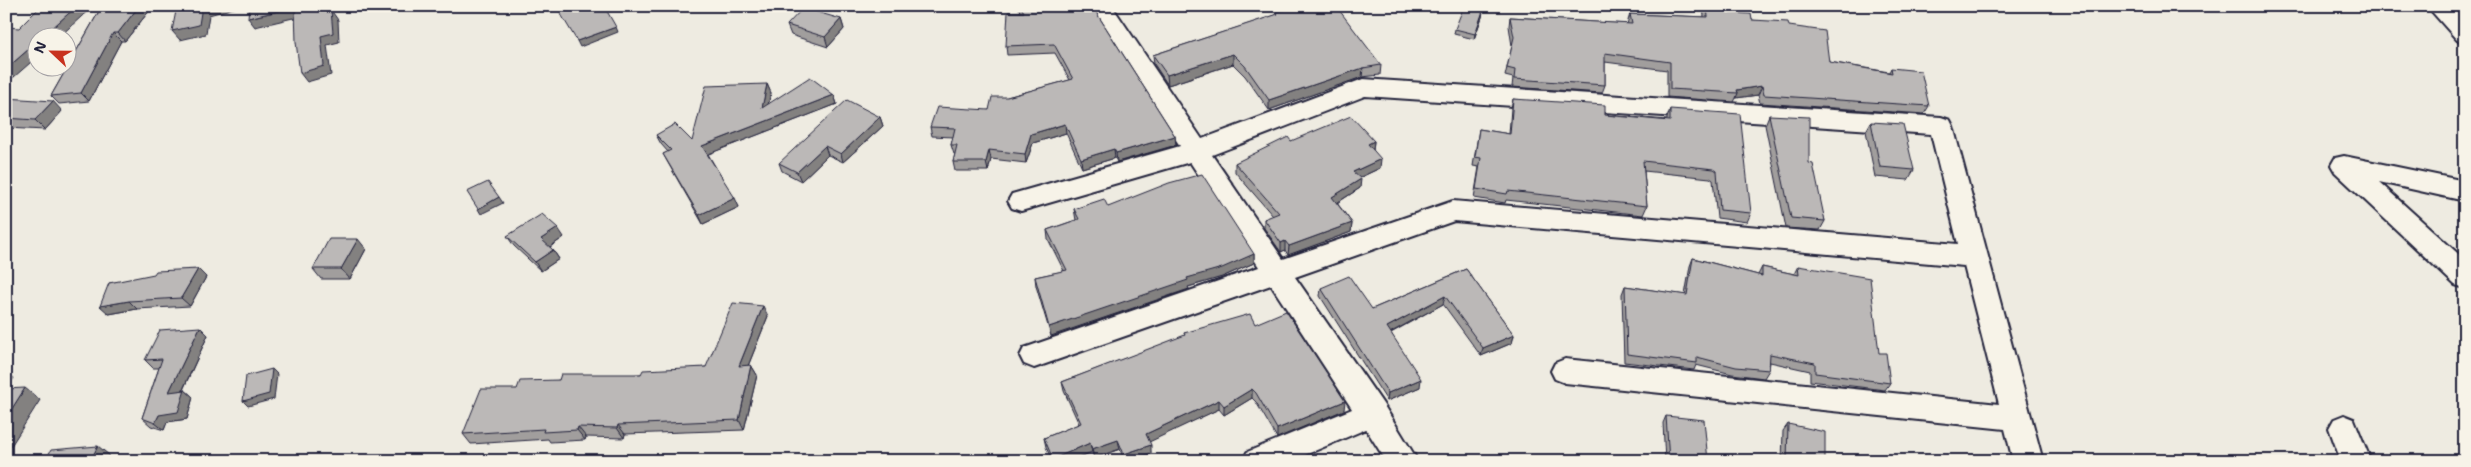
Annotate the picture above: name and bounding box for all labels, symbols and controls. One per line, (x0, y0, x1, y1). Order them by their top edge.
north arrow (28, 28, 78, 78)
text: N (30, 39, 50, 56)

